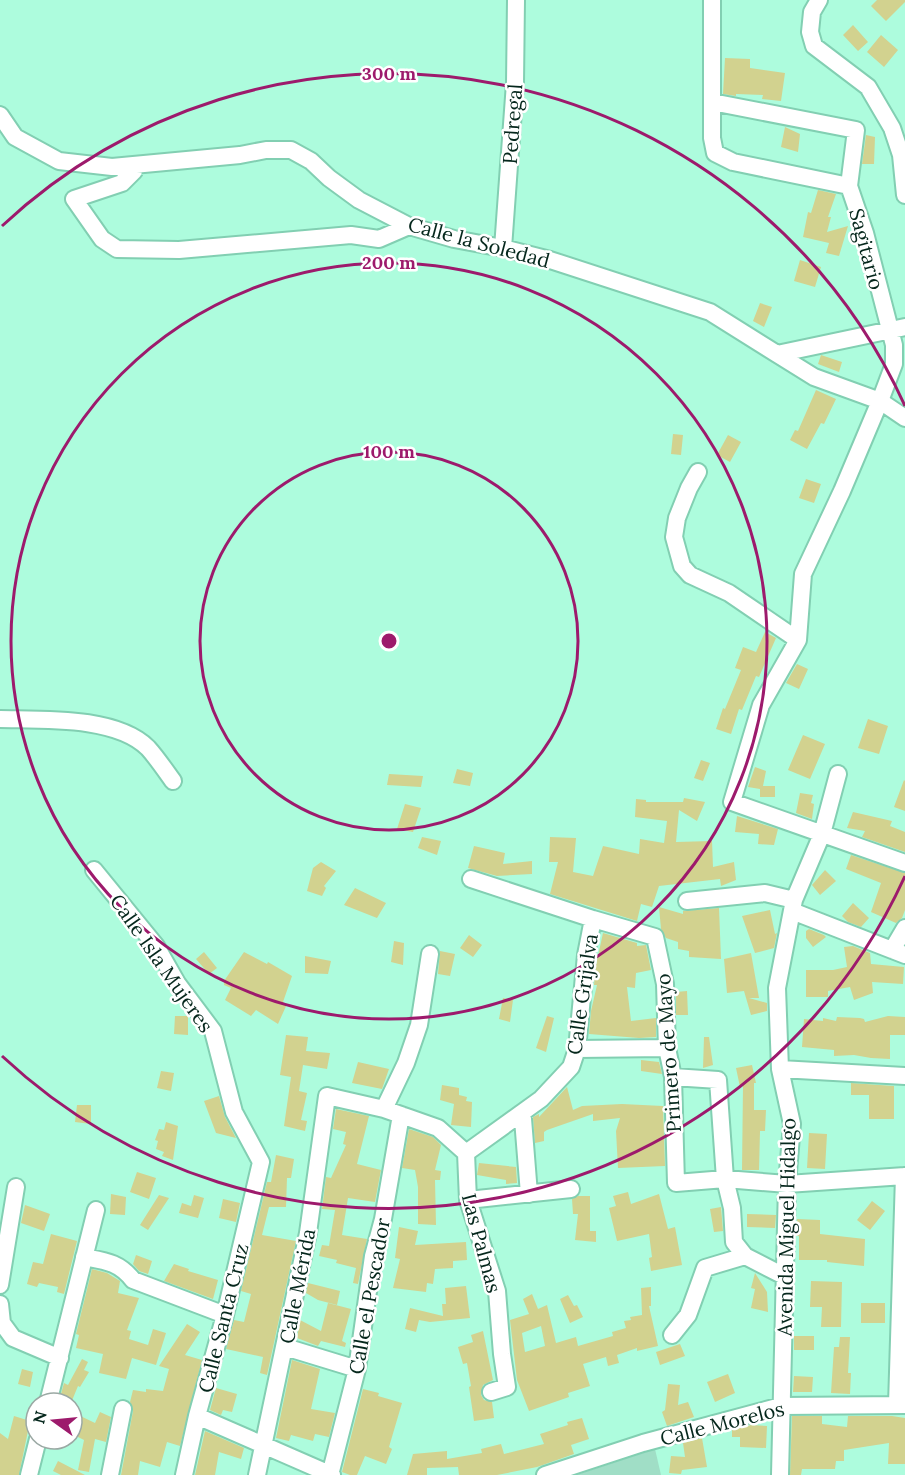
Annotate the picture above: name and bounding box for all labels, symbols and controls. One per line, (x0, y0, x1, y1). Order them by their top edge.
text: 300 m (362, 62, 417, 85)
street label: Pedregal (497, 83, 527, 165)
street label: Sagitario (844, 206, 890, 292)
street label: Calle la Soledad (405, 211, 553, 273)
text: 200 m (362, 251, 416, 274)
text: 100 m (363, 440, 415, 463)
centre of rings (379, 631, 399, 651)
street label: Calle Isla Mujeres (105, 889, 219, 1037)
street label: Calle Grijalva (561, 932, 603, 1056)
street label: Primero de Mayo (650, 973, 686, 1133)
street label: Avenida Miguel Hidalgo (772, 1118, 800, 1337)
street label: Las Palmas (457, 1190, 507, 1296)
street label: Calle el Pescador (343, 1216, 395, 1376)
street label: Calle Mérida (274, 1226, 320, 1346)
street label: Calle Santa Cruz (192, 1241, 254, 1395)
north arrow (24, 1391, 84, 1451)
street label: Calle Morelos (657, 1396, 787, 1450)
text: N (28, 1409, 51, 1426)

